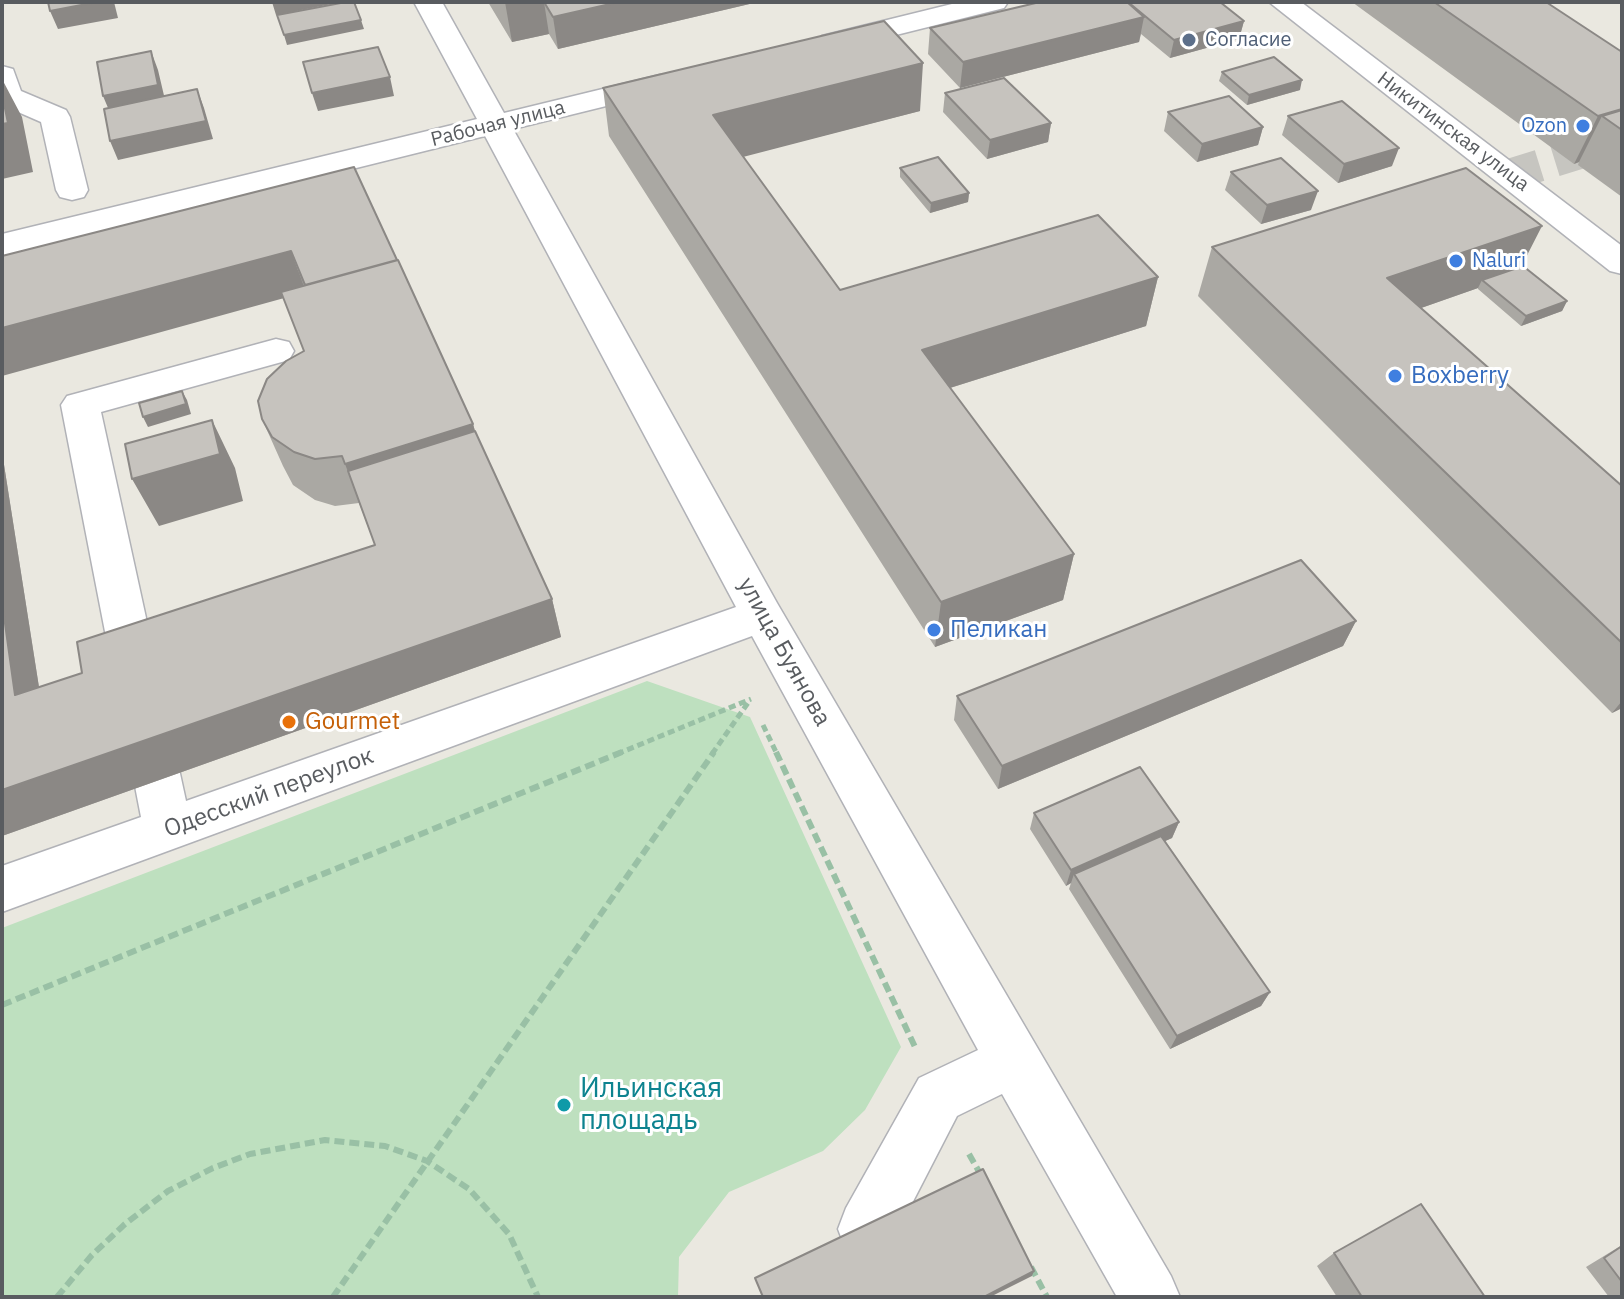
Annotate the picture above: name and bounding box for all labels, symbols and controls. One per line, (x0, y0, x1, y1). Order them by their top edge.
place label: Согласие (1205, 28, 1291, 52)
marker: Согласие (1180, 31, 1198, 49)
street label: Никитинская улица (1372, 67, 1534, 197)
street label: Рабочая улица (428, 96, 568, 152)
place label: Ozon (1521, 114, 1567, 138)
marker: Ozon (1574, 117, 1592, 135)
place label: Naluri (1472, 249, 1526, 273)
marker: Naluri (1447, 252, 1465, 270)
place label: Boxberry (1411, 362, 1509, 390)
marker: Boxberry (1386, 367, 1404, 385)
street label: улица Буянова (731, 573, 837, 731)
place label: Пеликан (950, 616, 1047, 644)
marker: Пеликан (925, 621, 943, 639)
place label: Gourmet (305, 708, 400, 736)
marker: Gourmet (280, 713, 298, 731)
street label: Одесский переулок (160, 742, 378, 844)
place label: Ильинская площадь (580, 1072, 722, 1138)
marker: Ильинская площадь (555, 1096, 573, 1114)

